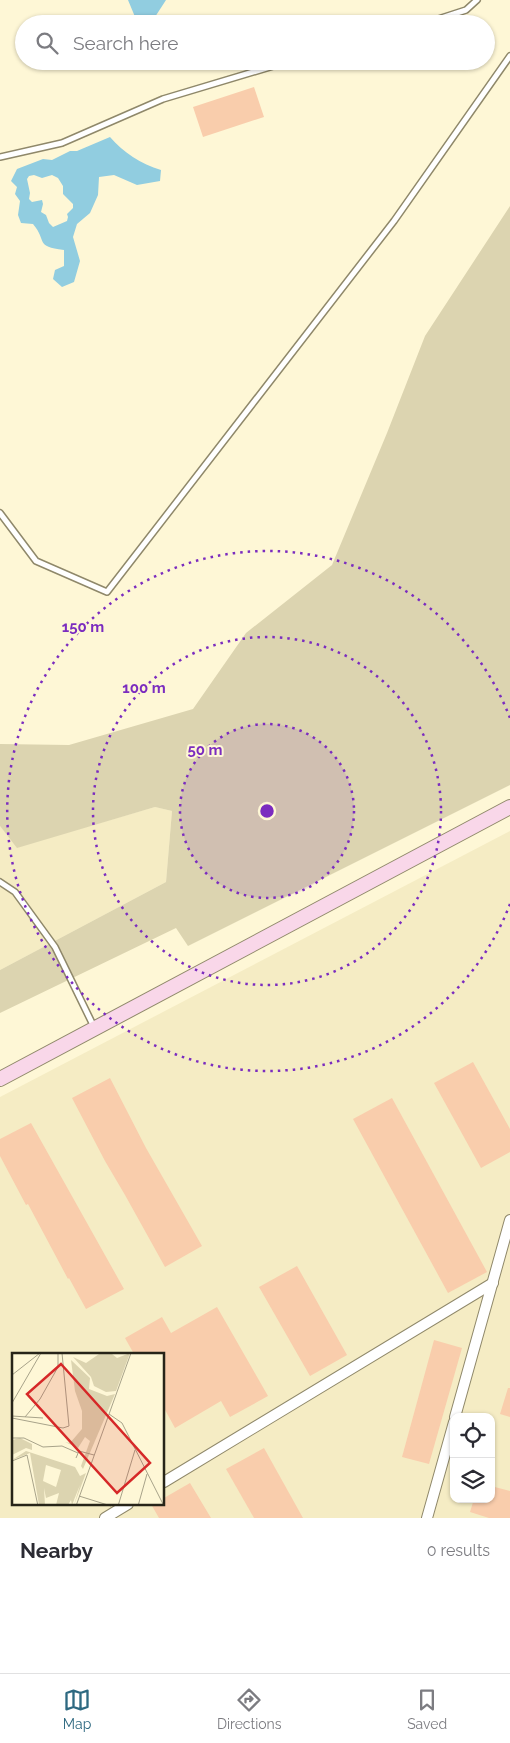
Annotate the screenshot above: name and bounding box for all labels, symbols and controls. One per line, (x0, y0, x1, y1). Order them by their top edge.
search box (15, 15, 495, 70)
icon: search (33, 29, 61, 57)
text: Search here (73, 32, 179, 54)
text: 150 m (62, 618, 104, 636)
text: 100 m (122, 679, 166, 697)
text: 50 m (187, 741, 223, 759)
centre of rings (258, 802, 276, 820)
inset map (12, 1353, 165, 1506)
map controls (450, 1413, 495, 1503)
button: locate (450, 1413, 495, 1458)
button: layers (450, 1458, 495, 1503)
text: Nearby (20, 1538, 93, 1563)
text: 0 results (427, 1541, 490, 1560)
tab: Map (63, 1686, 91, 1732)
tab: Directions (217, 1686, 282, 1732)
tab: Saved (407, 1686, 447, 1732)

